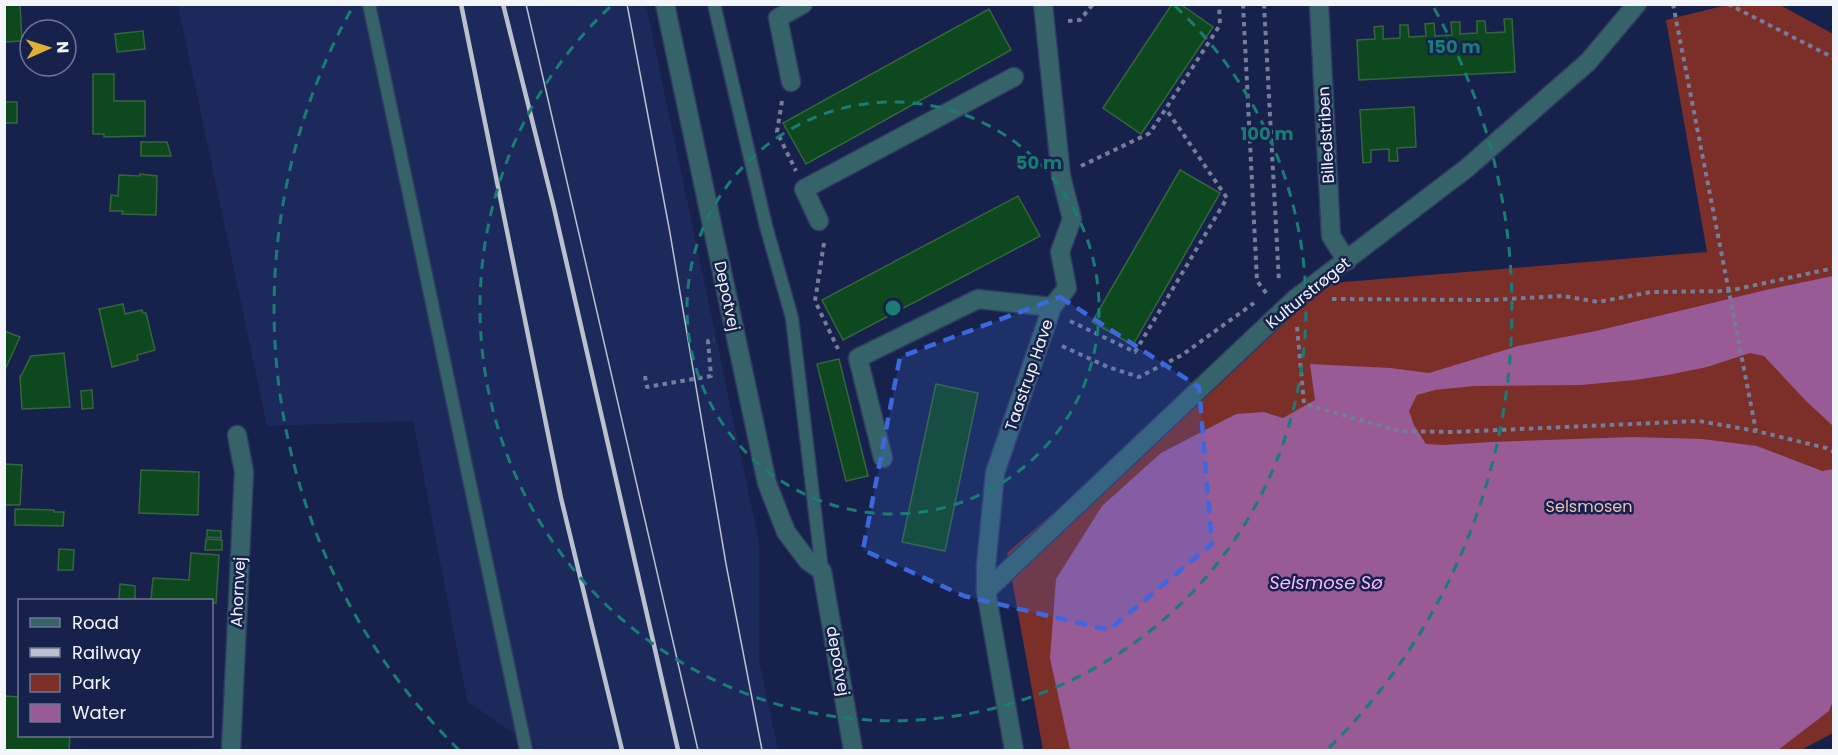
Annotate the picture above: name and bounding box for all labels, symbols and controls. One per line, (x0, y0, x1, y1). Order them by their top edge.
north arrow (18, 18, 78, 78)
text: 150 m (1427, 34, 1481, 59)
text: N (51, 41, 74, 54)
street label: Billedstriben (1312, 86, 1340, 184)
text: 100 m (1240, 121, 1294, 146)
text: 50 m (1016, 150, 1062, 175)
street label: Kulturstrøget (1261, 252, 1355, 334)
street label: Depotvej (708, 259, 746, 333)
centre of rings (883, 298, 903, 318)
street label: Taastrup Have (999, 316, 1059, 434)
park label: Selsmosen (1546, 495, 1632, 518)
street label: Ahornvej (225, 556, 251, 628)
water label: Selsmose Sø (1269, 570, 1383, 595)
legend (18, 599, 213, 737)
text: Road (72, 610, 119, 635)
street label: depotvej (821, 624, 855, 698)
text: Railway (72, 640, 141, 665)
text: Park (72, 670, 111, 695)
text: Water (72, 700, 126, 725)

